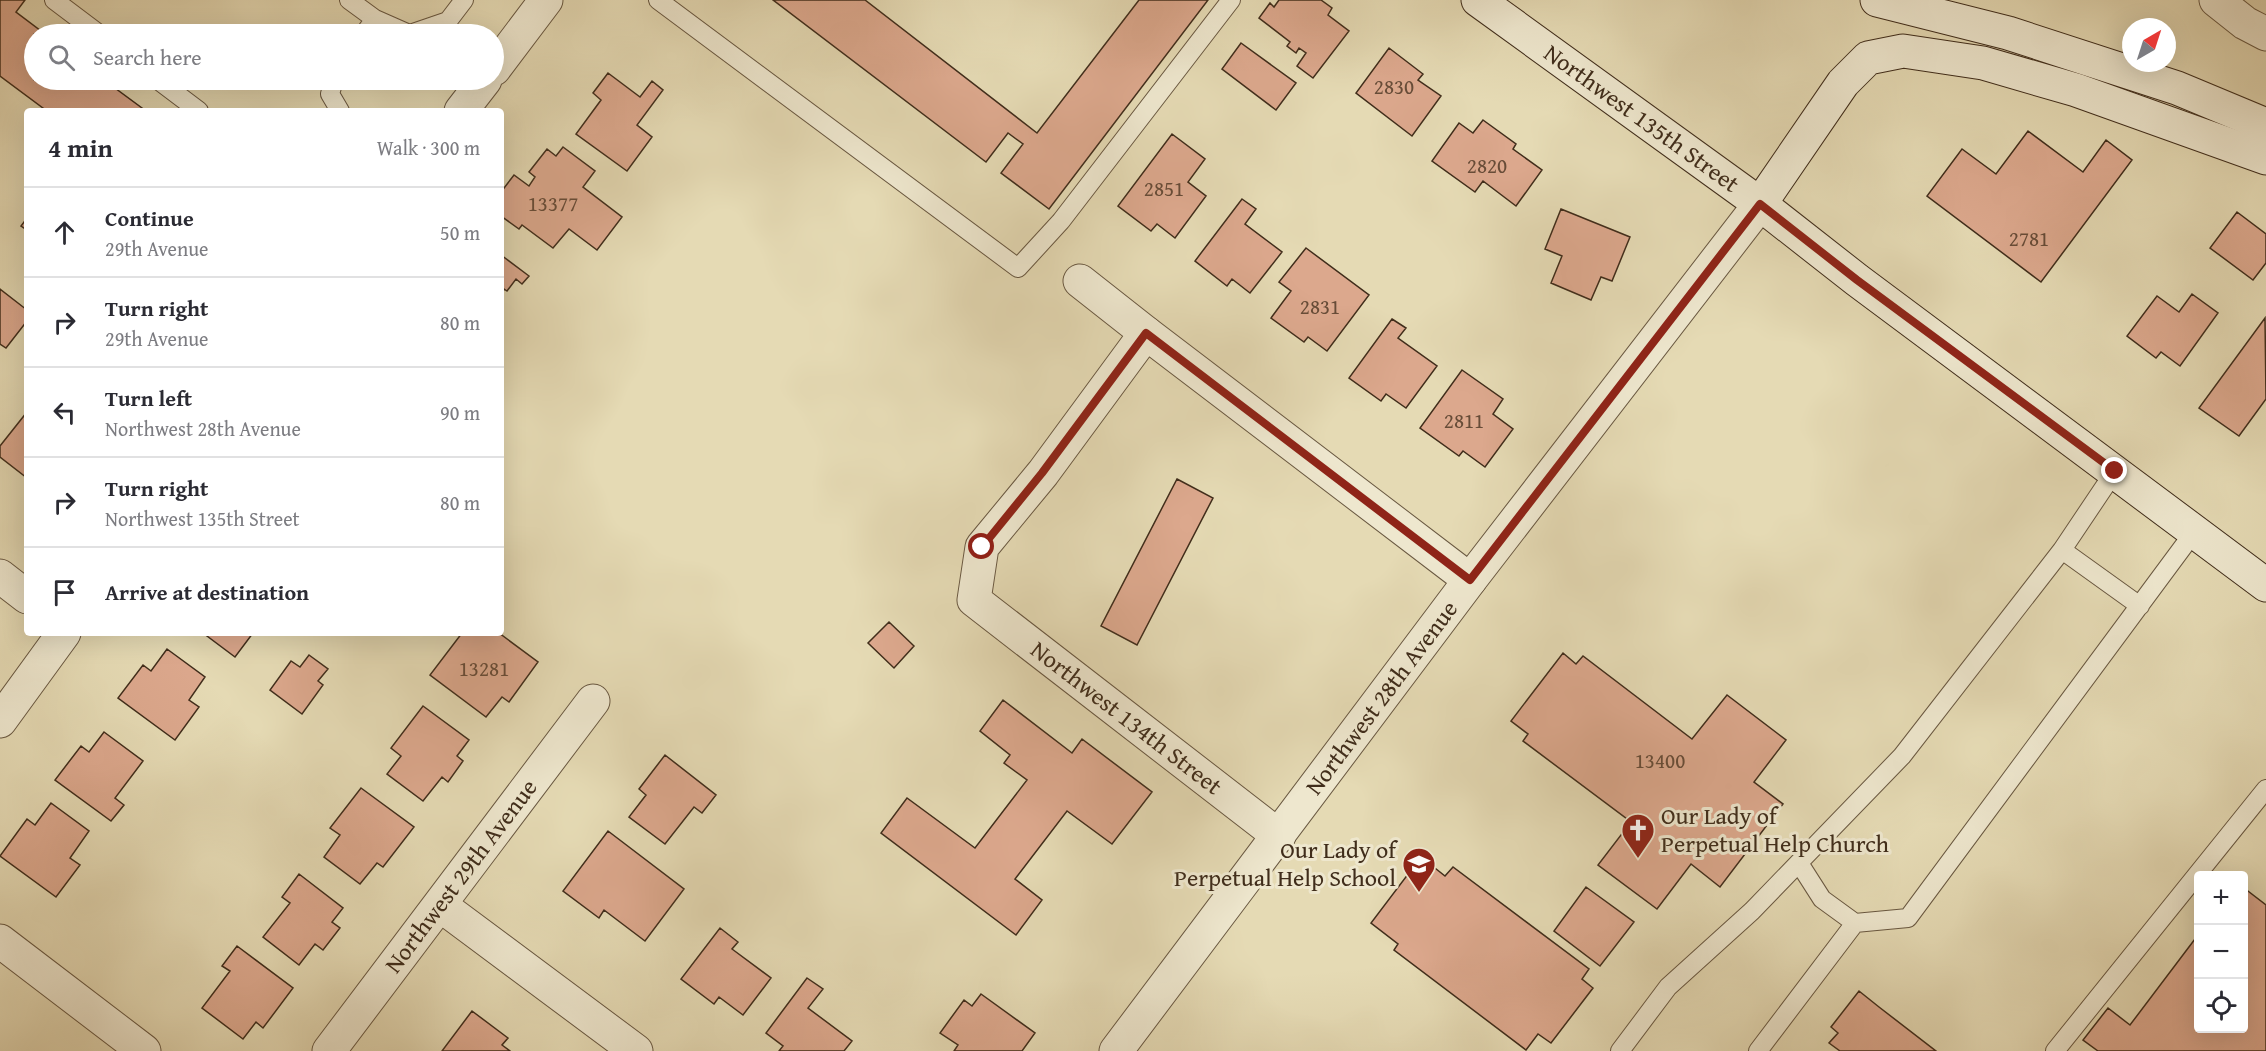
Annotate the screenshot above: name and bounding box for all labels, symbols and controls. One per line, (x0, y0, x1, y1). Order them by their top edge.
north arrow (2122, 18, 2176, 72)
search box (24, 24, 504, 90)
street label: Northwest 135th Street (1537, 35, 1747, 201)
icon: search (45, 41, 78, 74)
text: Search here (93, 41, 202, 73)
house number: 2830 (1374, 71, 1414, 102)
text: 4 min (48, 128, 113, 167)
text: Walk · 300 m (377, 133, 480, 162)
house number: 2820 (1467, 150, 1507, 181)
house number: 2851 (1144, 173, 1184, 204)
house number: 13377 (528, 188, 578, 219)
text: Continue (105, 202, 194, 234)
icon: ahead (48, 216, 81, 249)
text: 50 m (440, 218, 480, 247)
house number: 2781 (2009, 223, 2049, 254)
text: 29th Avenue (105, 234, 208, 263)
house number: 2831 (1300, 291, 1340, 322)
text: Turn right (105, 292, 208, 324)
icon: right (48, 306, 81, 339)
text: 80 m (440, 308, 480, 337)
text: 29th Avenue (105, 324, 208, 353)
text: Turn left (105, 382, 192, 414)
icon: left (48, 396, 81, 429)
text: 90 m (440, 398, 480, 427)
house number: 2811 (1444, 405, 1484, 436)
text: Northwest 28th Avenue (105, 414, 301, 443)
route end (2101, 457, 2127, 483)
text: Turn right (105, 472, 208, 504)
icon: right (48, 486, 81, 519)
text: 80 m (440, 488, 480, 517)
text: Northwest 135th Street (105, 504, 300, 533)
route start (968, 533, 994, 559)
icon: arrive (48, 576, 81, 609)
text: Arrive at destination (105, 576, 309, 608)
street label: Northwest 28th Avenue (1297, 593, 1466, 802)
street label: Northwest 134th Street (1024, 632, 1230, 803)
house number: 13281 (459, 653, 509, 684)
house number: 13400 (1635, 745, 1685, 776)
street label: Northwest 29th Avenue (376, 771, 545, 980)
place label: Our Lady of Perpetual Help Church (1661, 798, 1890, 861)
church icon: Our Lady of Perpetual Help Church (1620, 812, 1656, 859)
place label: Our Lady of Perpetual Help School (1174, 832, 1398, 895)
school or university icon: Our Lady of Perpetual Help School (1401, 846, 1437, 893)
map controls (2194, 871, 2248, 1033)
button: + (2194, 871, 2248, 925)
button: − (2194, 925, 2248, 979)
button: locate (2194, 979, 2248, 1033)

